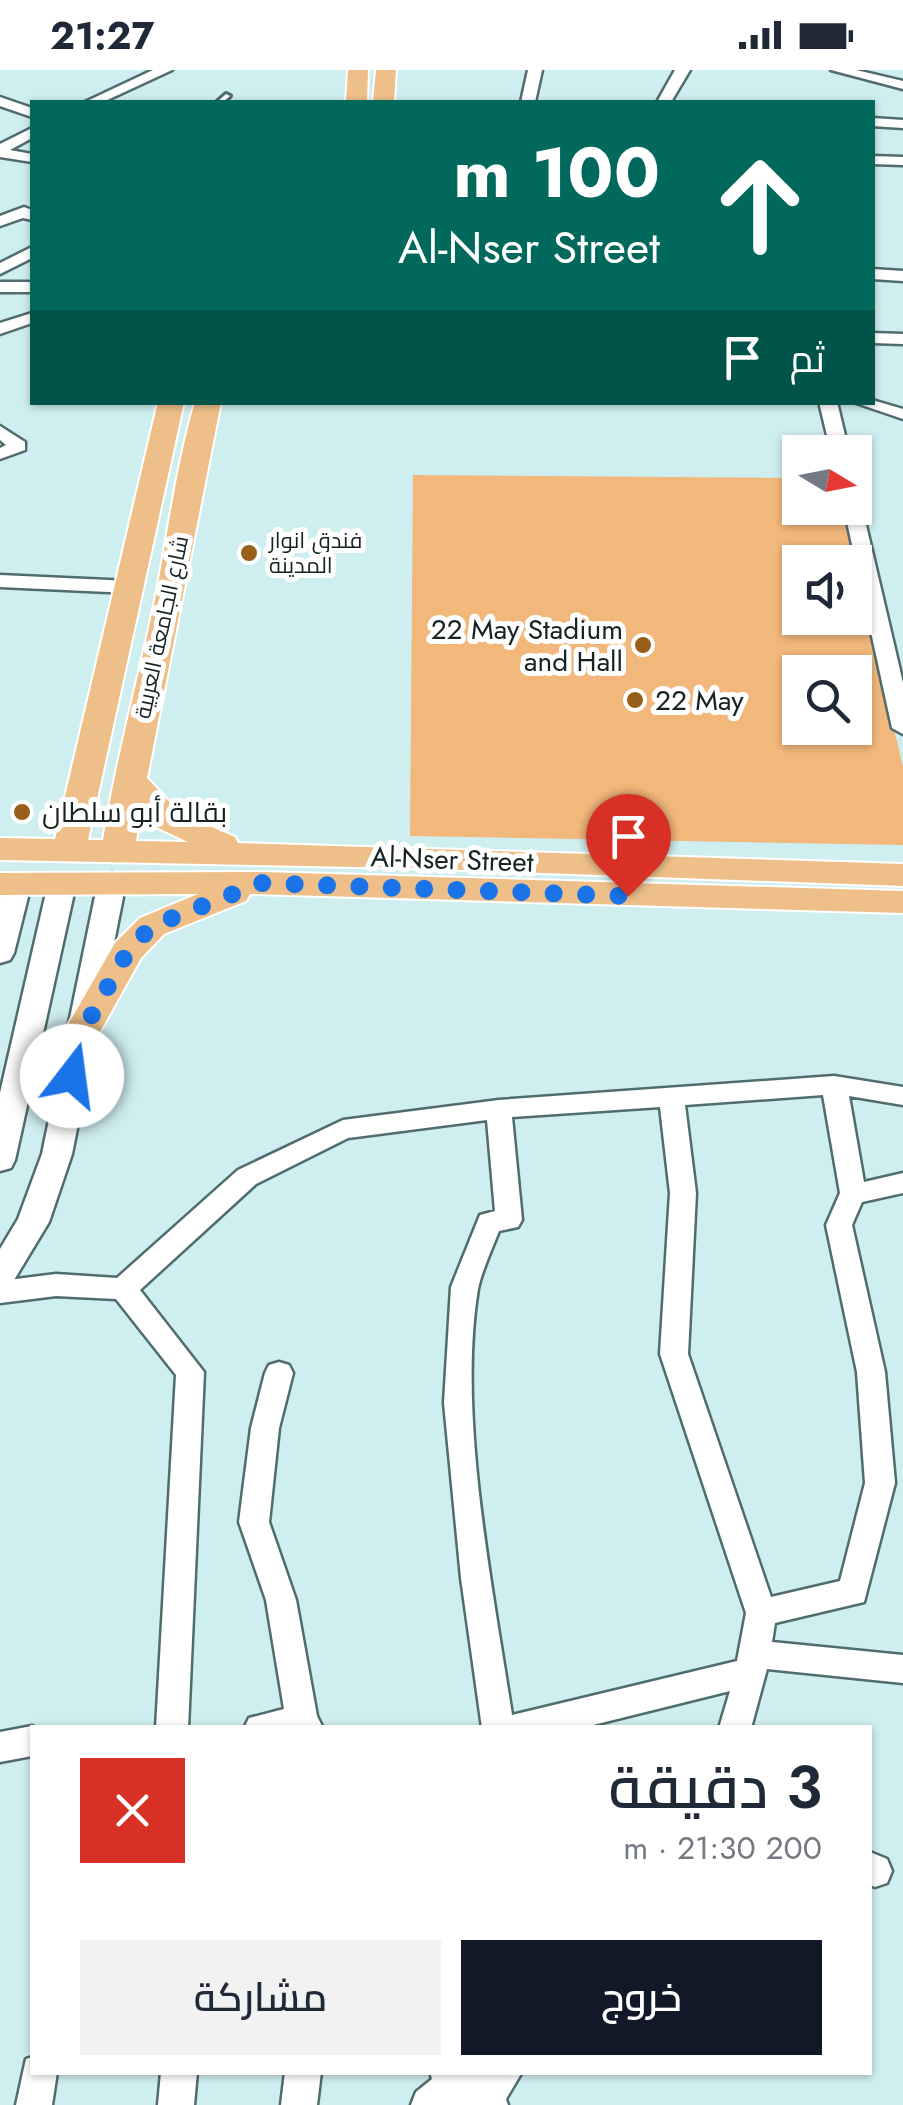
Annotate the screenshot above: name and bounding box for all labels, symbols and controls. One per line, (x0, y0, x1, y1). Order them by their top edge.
text: 21:27 (50, 8, 154, 63)
text: 100 m (453, 122, 660, 223)
icon: ahead (695, 140, 825, 270)
text: Al-Nser Street (398, 215, 660, 280)
icon: arrive (715, 330, 770, 385)
text: ثم (790, 331, 825, 386)
north arrow (782, 435, 872, 525)
map controls (782, 435, 872, 745)
place label: فندق انوار المدينة (267, 524, 362, 581)
street label: شارع الجامعة العربية (126, 533, 196, 721)
marker: فندق انوار المدينة (238, 542, 260, 564)
button: sound (782, 545, 872, 635)
place label: 22 May Stadium and Hall (431, 609, 623, 682)
marker: 22 May Stadium and Hall (632, 634, 654, 656)
button: search (782, 655, 872, 745)
place label: 22 May (655, 680, 744, 721)
marker: 22 May (624, 689, 646, 711)
place label: بقالة أبو سلطان (42, 792, 227, 833)
pin (586, 794, 671, 897)
marker: بقالة أبو سلطان (11, 801, 33, 823)
icon: arrive (601, 809, 656, 864)
street label: Al-Nser Street (370, 836, 534, 883)
position arrow (20, 1024, 124, 1128)
text: 3 دقيقة (608, 1744, 822, 1831)
button: close (80, 1758, 185, 1863)
text: 200 m · 21:30 (623, 1825, 822, 1871)
button: مشاركة (80, 1940, 441, 2055)
button: خروج (461, 1940, 822, 2055)

